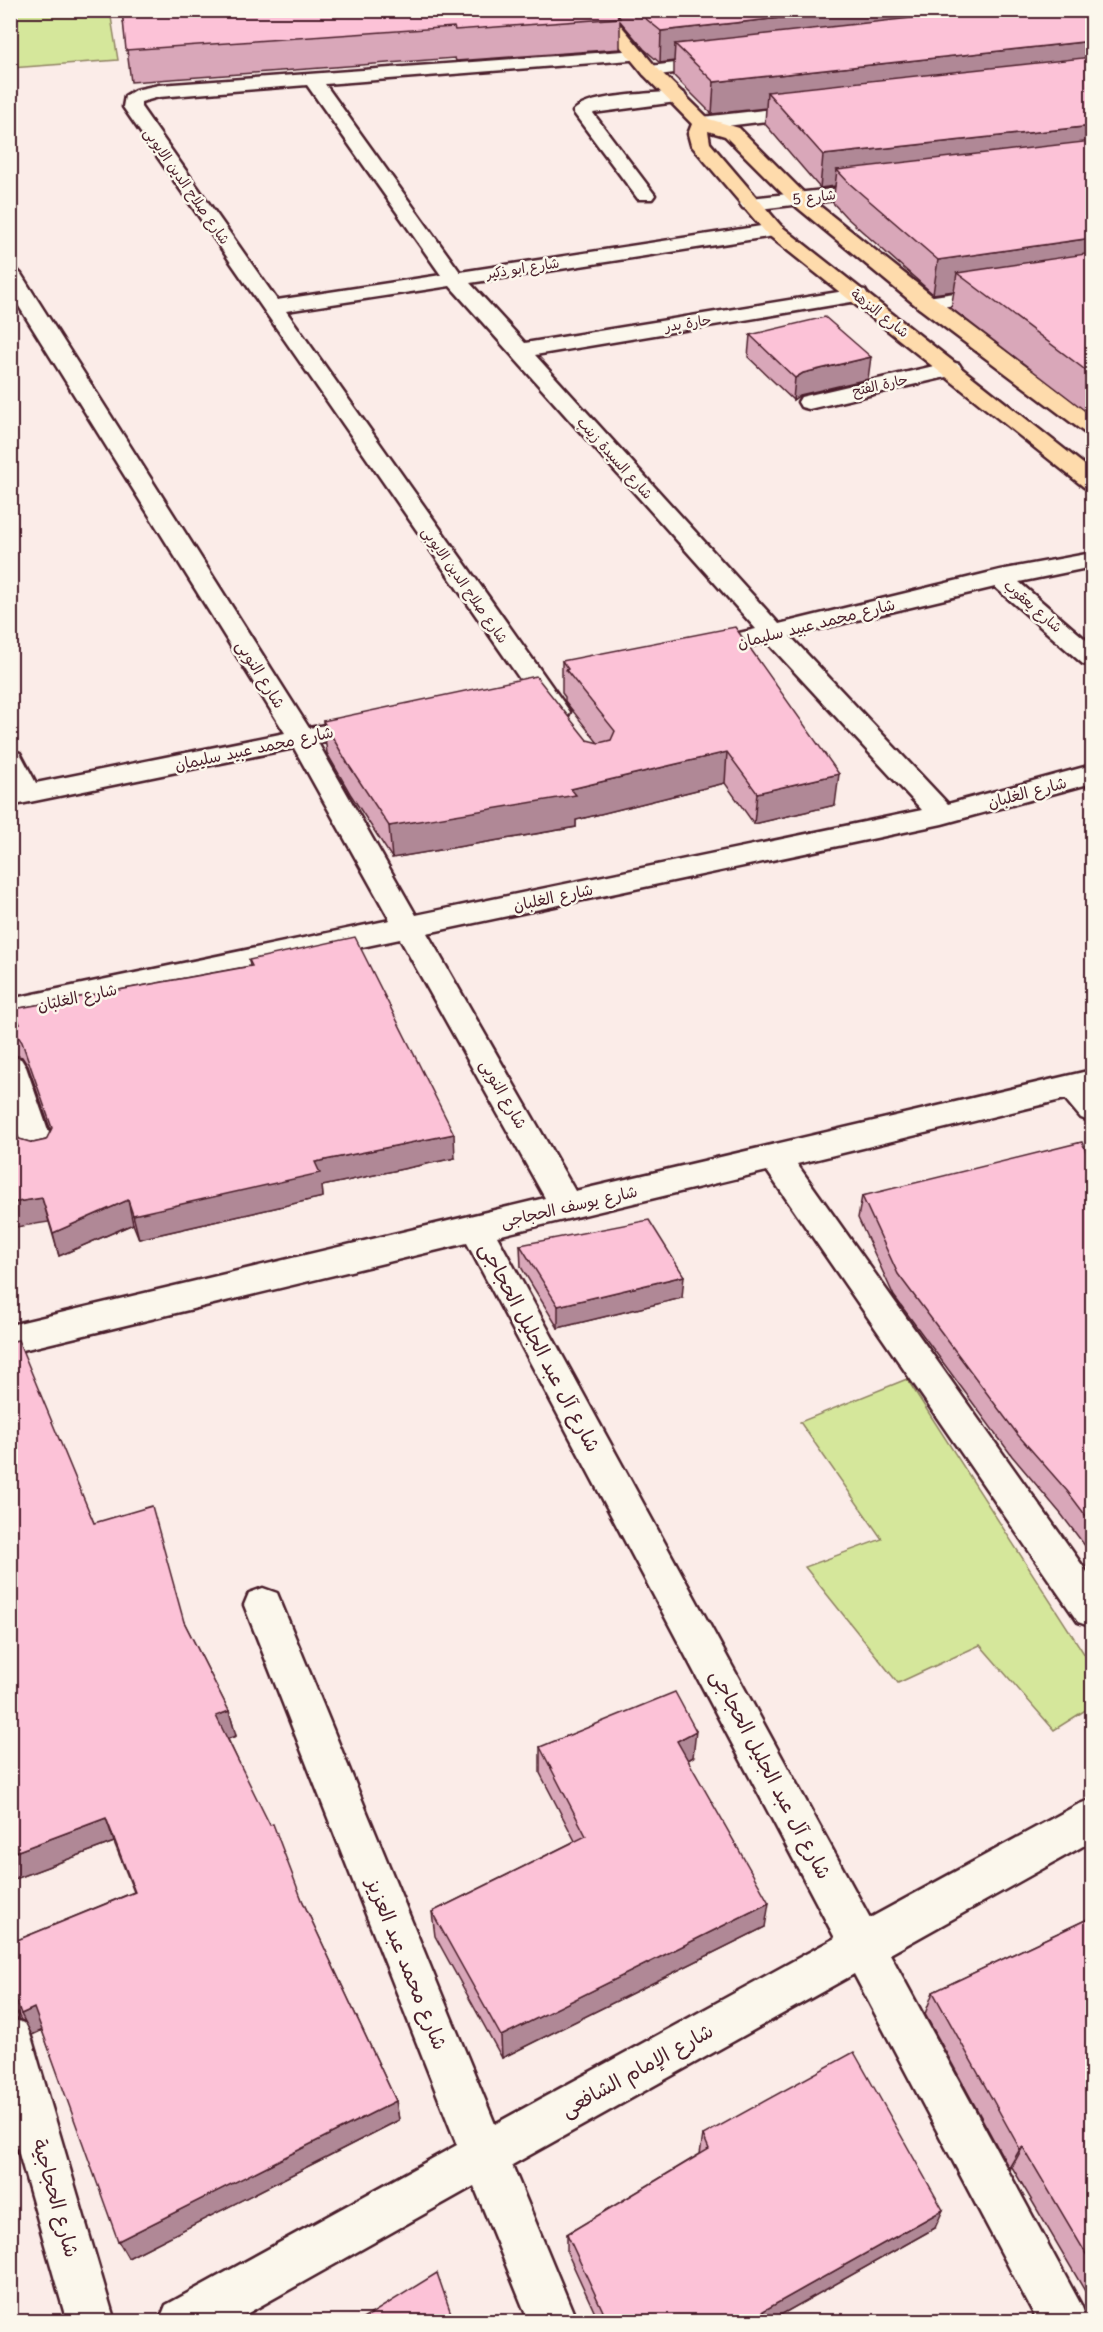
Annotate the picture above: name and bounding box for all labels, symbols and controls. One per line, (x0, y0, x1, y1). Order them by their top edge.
street label: شارع صلاح الدين الايوبى (139, 123, 236, 248)
street label: شارع 5 (791, 183, 837, 210)
street label: شارع ابو ذكير (484, 251, 561, 284)
street label: شارع النزهة (847, 283, 914, 342)
street label: حارة بدر (662, 308, 713, 337)
street label: حارة الفتح (850, 368, 910, 401)
street label: شارع السيدة زينب (573, 412, 658, 503)
street label: شارع صلاح الدين الايوبى (417, 522, 514, 647)
street label: شارع يعقوب (1000, 574, 1067, 637)
street label: شارع محمد عبيد سليمان (734, 591, 898, 654)
street label: شارع النوبى (230, 635, 292, 713)
street label: شارع محمد عبيد سليمان (172, 718, 336, 777)
street label: شارع الغلبان (984, 769, 1069, 814)
street label: شارع الغلبان (511, 876, 595, 917)
street label: شارع الغلبان (35, 976, 119, 1017)
street label: شارع النوبى (474, 1054, 534, 1133)
street label: شارع يوسف الحجاجى (498, 1178, 640, 1233)
street label: شارع آل عبد الجليل الحجاجى (473, 1236, 609, 1457)
street label: شارع آل عبد الجليل الحجاجى (704, 1663, 840, 1884)
street label: شارع محمد عبد العزيز (359, 1871, 456, 2054)
street label: شارع الإمام الشافعى (555, 2015, 719, 2124)
street label: شارع الحجاجية (26, 2135, 88, 2261)

